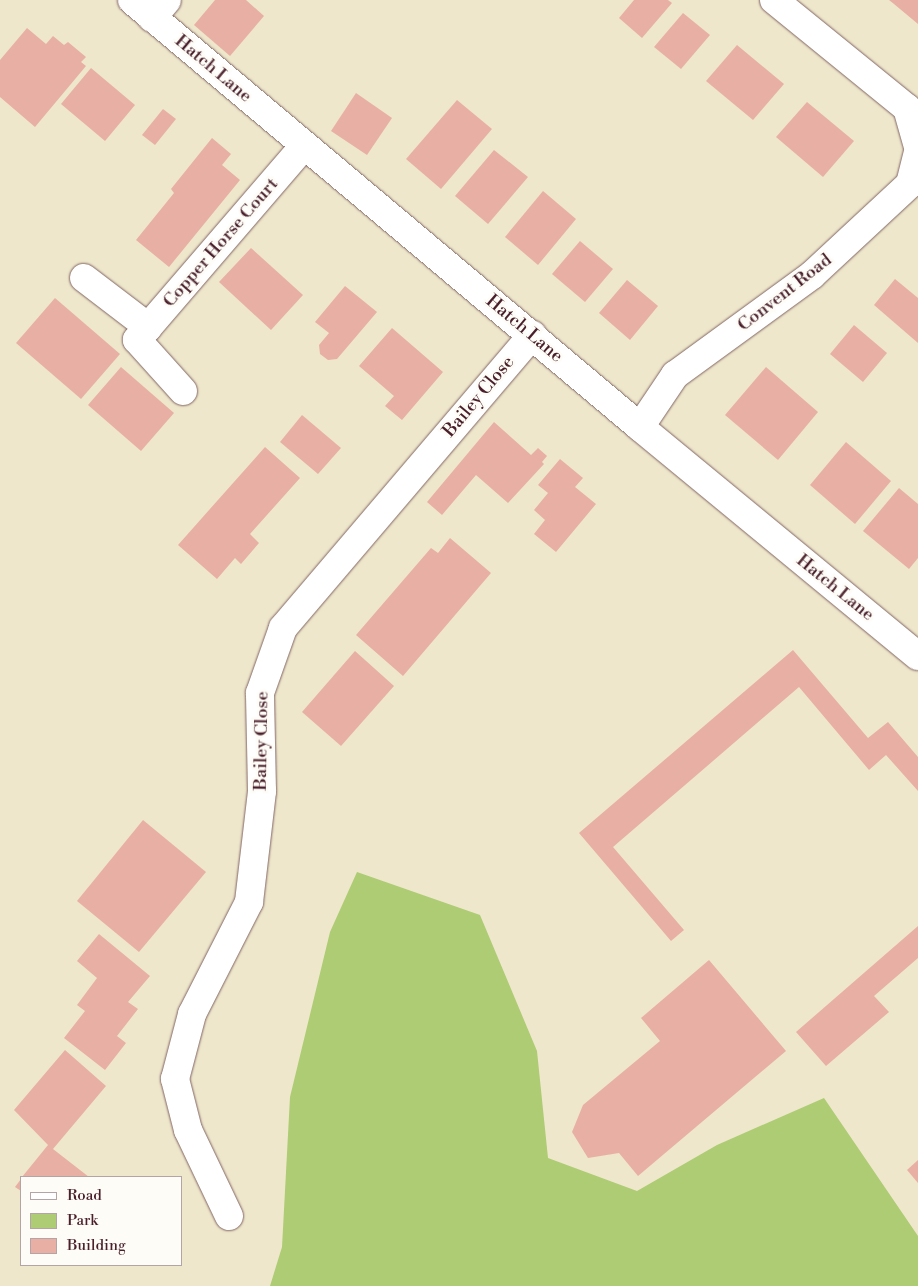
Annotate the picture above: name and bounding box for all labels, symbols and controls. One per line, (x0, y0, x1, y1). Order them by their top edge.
street label: Hatch Lane (170, 31, 256, 107)
street label: Copper Horse Court (159, 174, 283, 312)
street label: Convent Road (734, 250, 836, 336)
street label: Hatch Lane (481, 291, 567, 367)
street label: Bailey Close (439, 352, 519, 442)
street label: Hatch Lane (792, 550, 878, 626)
street label: Bailey Close (250, 691, 274, 791)
legend (20, 1176, 182, 1266)
text: Road (67, 1186, 102, 1205)
text: Park (67, 1211, 98, 1230)
text: Building (67, 1236, 126, 1255)

